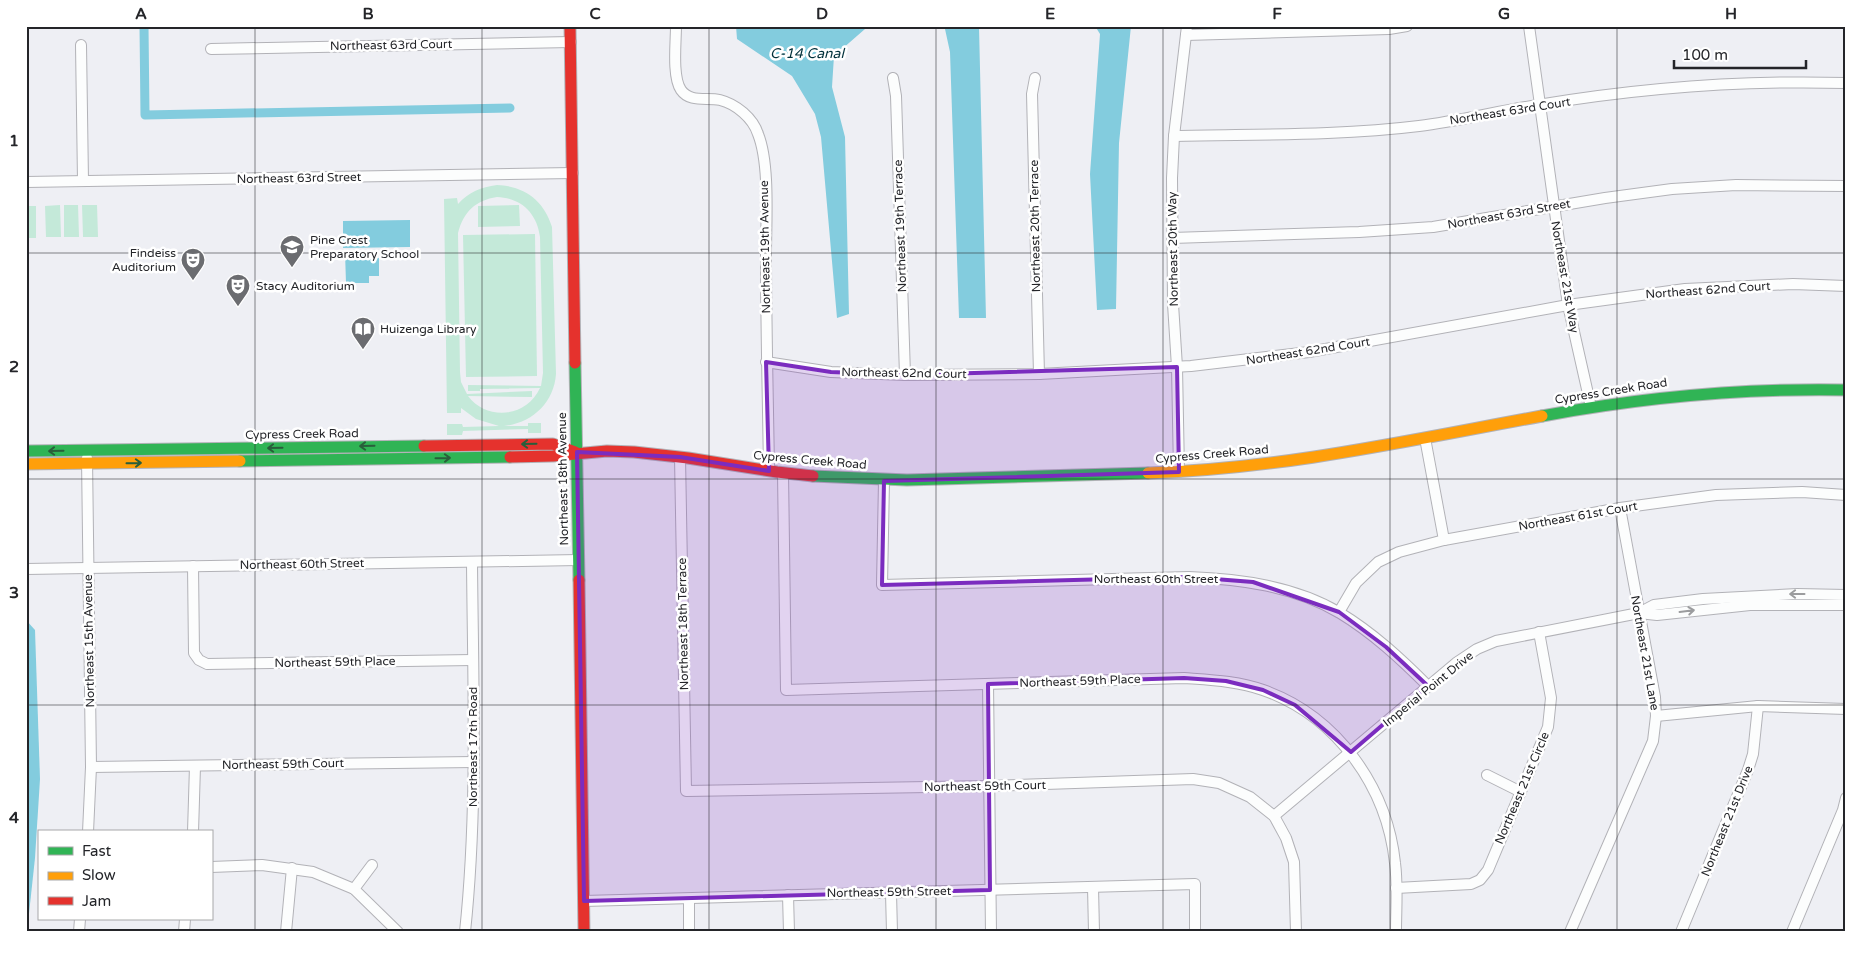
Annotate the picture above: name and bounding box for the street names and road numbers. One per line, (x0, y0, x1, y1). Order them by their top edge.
street label: Northeast 63rd Court (330, 37, 453, 53)
street label: Northeast 63rd Court (1448, 94, 1572, 127)
street label: Northeast 19th Terrace (891, 159, 909, 293)
street label: Northeast 20th Terrace (1027, 159, 1043, 292)
street label: Northeast 63rd Street (237, 170, 362, 186)
street label: Northeast 19th Avenue (757, 180, 773, 314)
street label: Northeast 20th Way (1165, 191, 1181, 307)
street label: Northeast 63rd Street (1446, 196, 1572, 232)
street label: Northeast 21st Way (1548, 220, 1582, 335)
street label: Northeast 62nd Court (1645, 279, 1771, 301)
street label: Northeast 62nd Court (1245, 334, 1371, 368)
street label: Northeast 62nd Court (841, 365, 967, 381)
street label: Cypress Creek Road (1554, 375, 1668, 407)
street label: Northeast 18th Avenue (555, 412, 571, 546)
street label: Cypress Creek Road (245, 426, 359, 442)
street label: Cypress Creek Road (1155, 442, 1269, 466)
street label: Cypress Creek Road (753, 448, 867, 472)
street label: Northeast 61st Court (1517, 499, 1639, 533)
street label: Northeast 60th Street (240, 556, 365, 572)
street label: Northeast 18th Terrace (675, 557, 691, 690)
street label: Northeast 60th Street (1094, 572, 1219, 586)
street label: Northeast 15th Avenue (81, 574, 97, 708)
street label: Northeast 21st Lane (1628, 594, 1662, 712)
street label: Imperial Point Drive (1380, 648, 1476, 730)
street label: Northeast 59th Place (274, 654, 396, 670)
street label: Northeast 59th Place (1019, 672, 1141, 690)
street label: Northeast 17th Road (466, 687, 480, 807)
street label: Northeast 21st Circle (1492, 730, 1552, 846)
street label: Northeast 59th Court (222, 756, 345, 772)
street label: Northeast 21st Drive (1698, 763, 1756, 878)
street label: Northeast 59th Court (924, 778, 1047, 794)
street label: Northeast 59th Street (827, 884, 952, 900)

